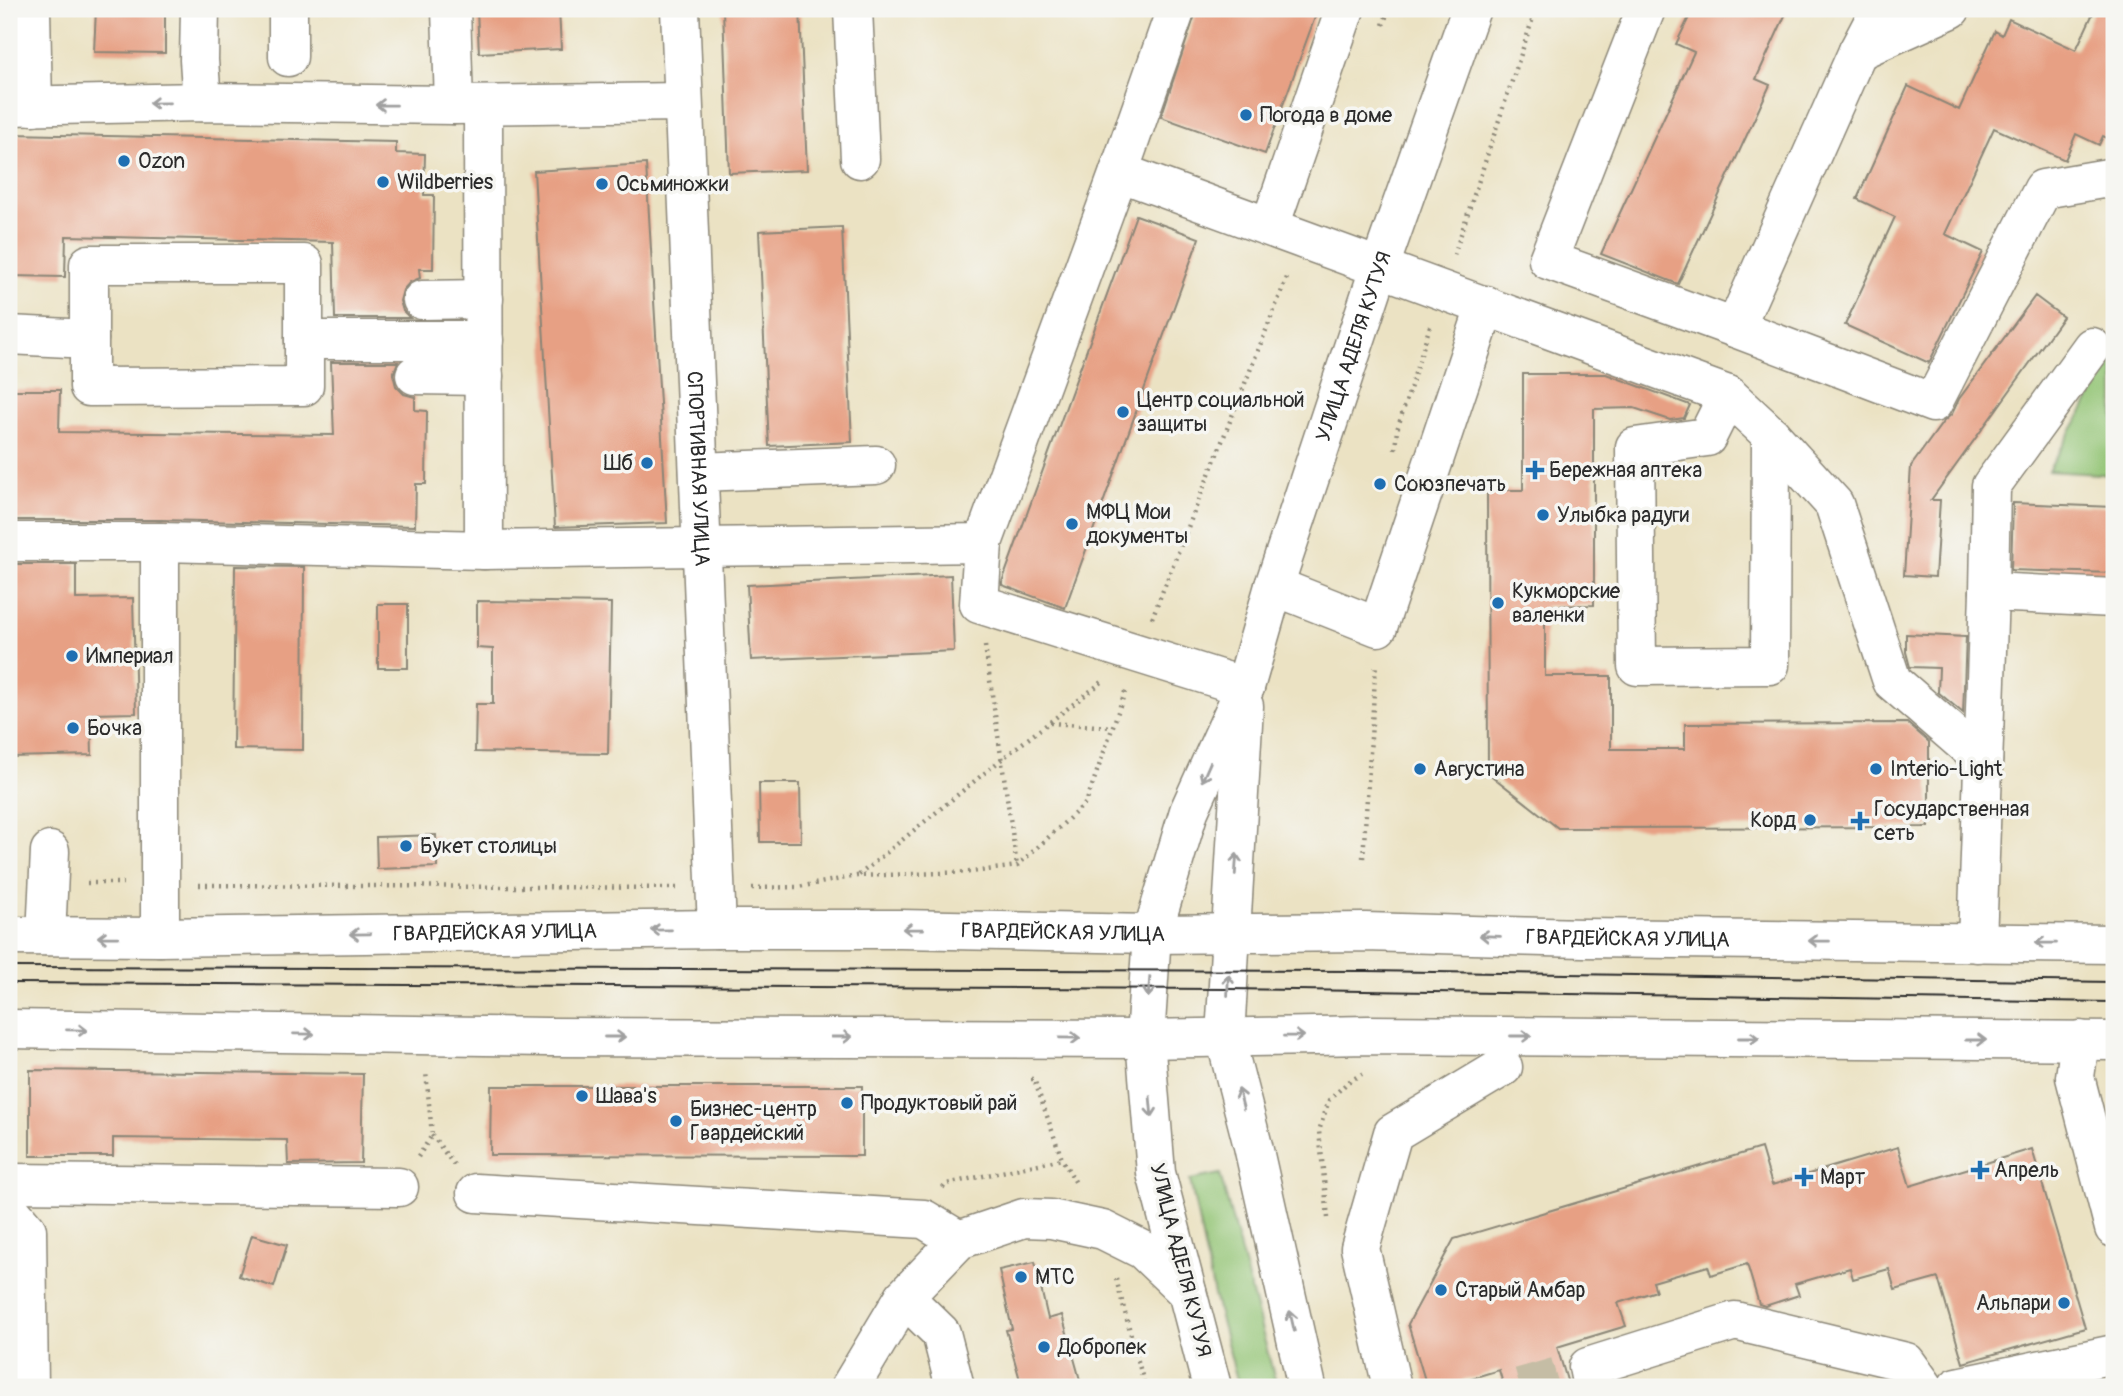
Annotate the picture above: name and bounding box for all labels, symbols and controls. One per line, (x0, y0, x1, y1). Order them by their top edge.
one-way arrow (147, 96, 170, 110)
one-way arrow (375, 98, 398, 111)
place label: Погода в доме (1260, 102, 1393, 129)
marker: Погода в доме (1238, 107, 1254, 123)
place label: Ozon (138, 148, 185, 175)
marker: Ozon (116, 153, 132, 169)
place label: Wildberries (397, 169, 494, 196)
place label: Осьминожки (616, 171, 728, 198)
marker: Wildberries (375, 174, 391, 190)
marker: Осьминожки (594, 176, 610, 192)
street label: УЛИЦА АДЕЛЯ КУТУЯ (1310, 248, 1398, 445)
street label: СПОРТИВНАЯ УЛИЦА (681, 370, 715, 567)
place label: Центр социальной защиты (1137, 387, 1305, 438)
marker: Центр социальной защиты (1115, 404, 1131, 420)
place label: Шб (604, 450, 633, 477)
marker: Шб (639, 455, 655, 471)
place label: Бережная аптека (1549, 457, 1702, 484)
marker: Бережная аптека (1527, 462, 1543, 478)
place label: Союзпечать (1394, 471, 1506, 498)
marker: Союзпечать (1372, 476, 1388, 492)
place label: МФЦ Мои документы (1086, 499, 1188, 550)
place label: Улыбка радуги (1557, 502, 1689, 529)
marker: Улыбка радуги (1535, 507, 1551, 523)
marker: МФЦ Мои документы (1064, 516, 1080, 532)
place label: Кукморские валенки (1512, 578, 1621, 629)
marker: Кукморские валенки (1490, 595, 1506, 611)
place label: Империал (86, 643, 174, 670)
marker: Империал (64, 648, 80, 664)
place label: Бочка (87, 715, 142, 742)
marker: Бочка (65, 720, 81, 736)
place label: Августина (1434, 756, 1524, 783)
place label: Interio-Light (1890, 756, 2003, 783)
one-way arrow (1199, 760, 1212, 782)
marker: Августина (1412, 761, 1428, 777)
marker: Interio-Light (1868, 761, 1884, 777)
place label: Государственная сеть (1874, 796, 2029, 847)
place label: Корд (1750, 807, 1796, 834)
marker: Корд (1802, 812, 1818, 828)
marker: Государственная сеть (1852, 813, 1868, 829)
place label: Букет столицы (420, 833, 557, 860)
marker: Букет столицы (398, 838, 414, 854)
one-way arrow (1229, 853, 1242, 876)
street label: ГВАРДЕЙСКАЯ УЛИЦА (961, 917, 1165, 948)
street label: ГВАРДЕЙСКАЯ УЛИЦА (393, 918, 597, 948)
one-way arrow (902, 922, 925, 936)
one-way arrow (650, 923, 673, 937)
street label: ГВАРДЕЙСКАЯ УЛИЦА (1525, 923, 1730, 954)
one-way arrow (349, 928, 372, 941)
one-way arrow (1479, 929, 1502, 942)
one-way arrow (97, 930, 120, 944)
one-way arrow (1807, 934, 1830, 948)
one-way arrow (2035, 937, 2058, 950)
one-way arrow (1222, 973, 1235, 996)
one-way arrow (1142, 975, 1155, 998)
one-way arrow (65, 1024, 88, 1037)
one-way arrow (293, 1027, 316, 1041)
one-way arrow (1282, 1029, 1305, 1043)
one-way arrow (1509, 1029, 1532, 1043)
one-way arrow (603, 1030, 626, 1044)
one-way arrow (830, 1030, 853, 1044)
one-way arrow (1058, 1031, 1081, 1044)
one-way arrow (1737, 1031, 1760, 1045)
one-way arrow (1964, 1033, 1987, 1046)
place label: Шава's (596, 1083, 657, 1110)
marker: Шава's (574, 1088, 590, 1104)
one-way arrow (1234, 1088, 1247, 1111)
place label: Продуктовый рай (861, 1090, 1017, 1117)
marker: Продуктовый рай (839, 1095, 855, 1111)
one-way arrow (1145, 1095, 1158, 1118)
place label: Бизнес-центр Гвардейский (690, 1096, 817, 1147)
marker: Бизнес-центр Гвардейский (668, 1113, 684, 1129)
place label: Апрель (1994, 1157, 2059, 1184)
street label: УЛИЦА АДЕЛЯ КУТУЯ (1143, 1161, 1218, 1360)
marker: Апрель (1972, 1162, 1988, 1178)
place label: Март (1820, 1164, 1866, 1191)
marker: Март (1794, 1167, 1814, 1187)
place label: МТС (1035, 1264, 1075, 1291)
marker: МТС (1013, 1269, 1029, 1285)
place label: Старый Амбар (1455, 1277, 1586, 1304)
marker: Старый Амбар (1433, 1282, 1449, 1298)
place label: Альпари (1976, 1290, 2050, 1317)
marker: Альпари (2056, 1295, 2072, 1311)
one-way arrow (1285, 1310, 1299, 1333)
place label: Добропек (1057, 1334, 1147, 1361)
marker: Добропек (1036, 1339, 1052, 1355)

